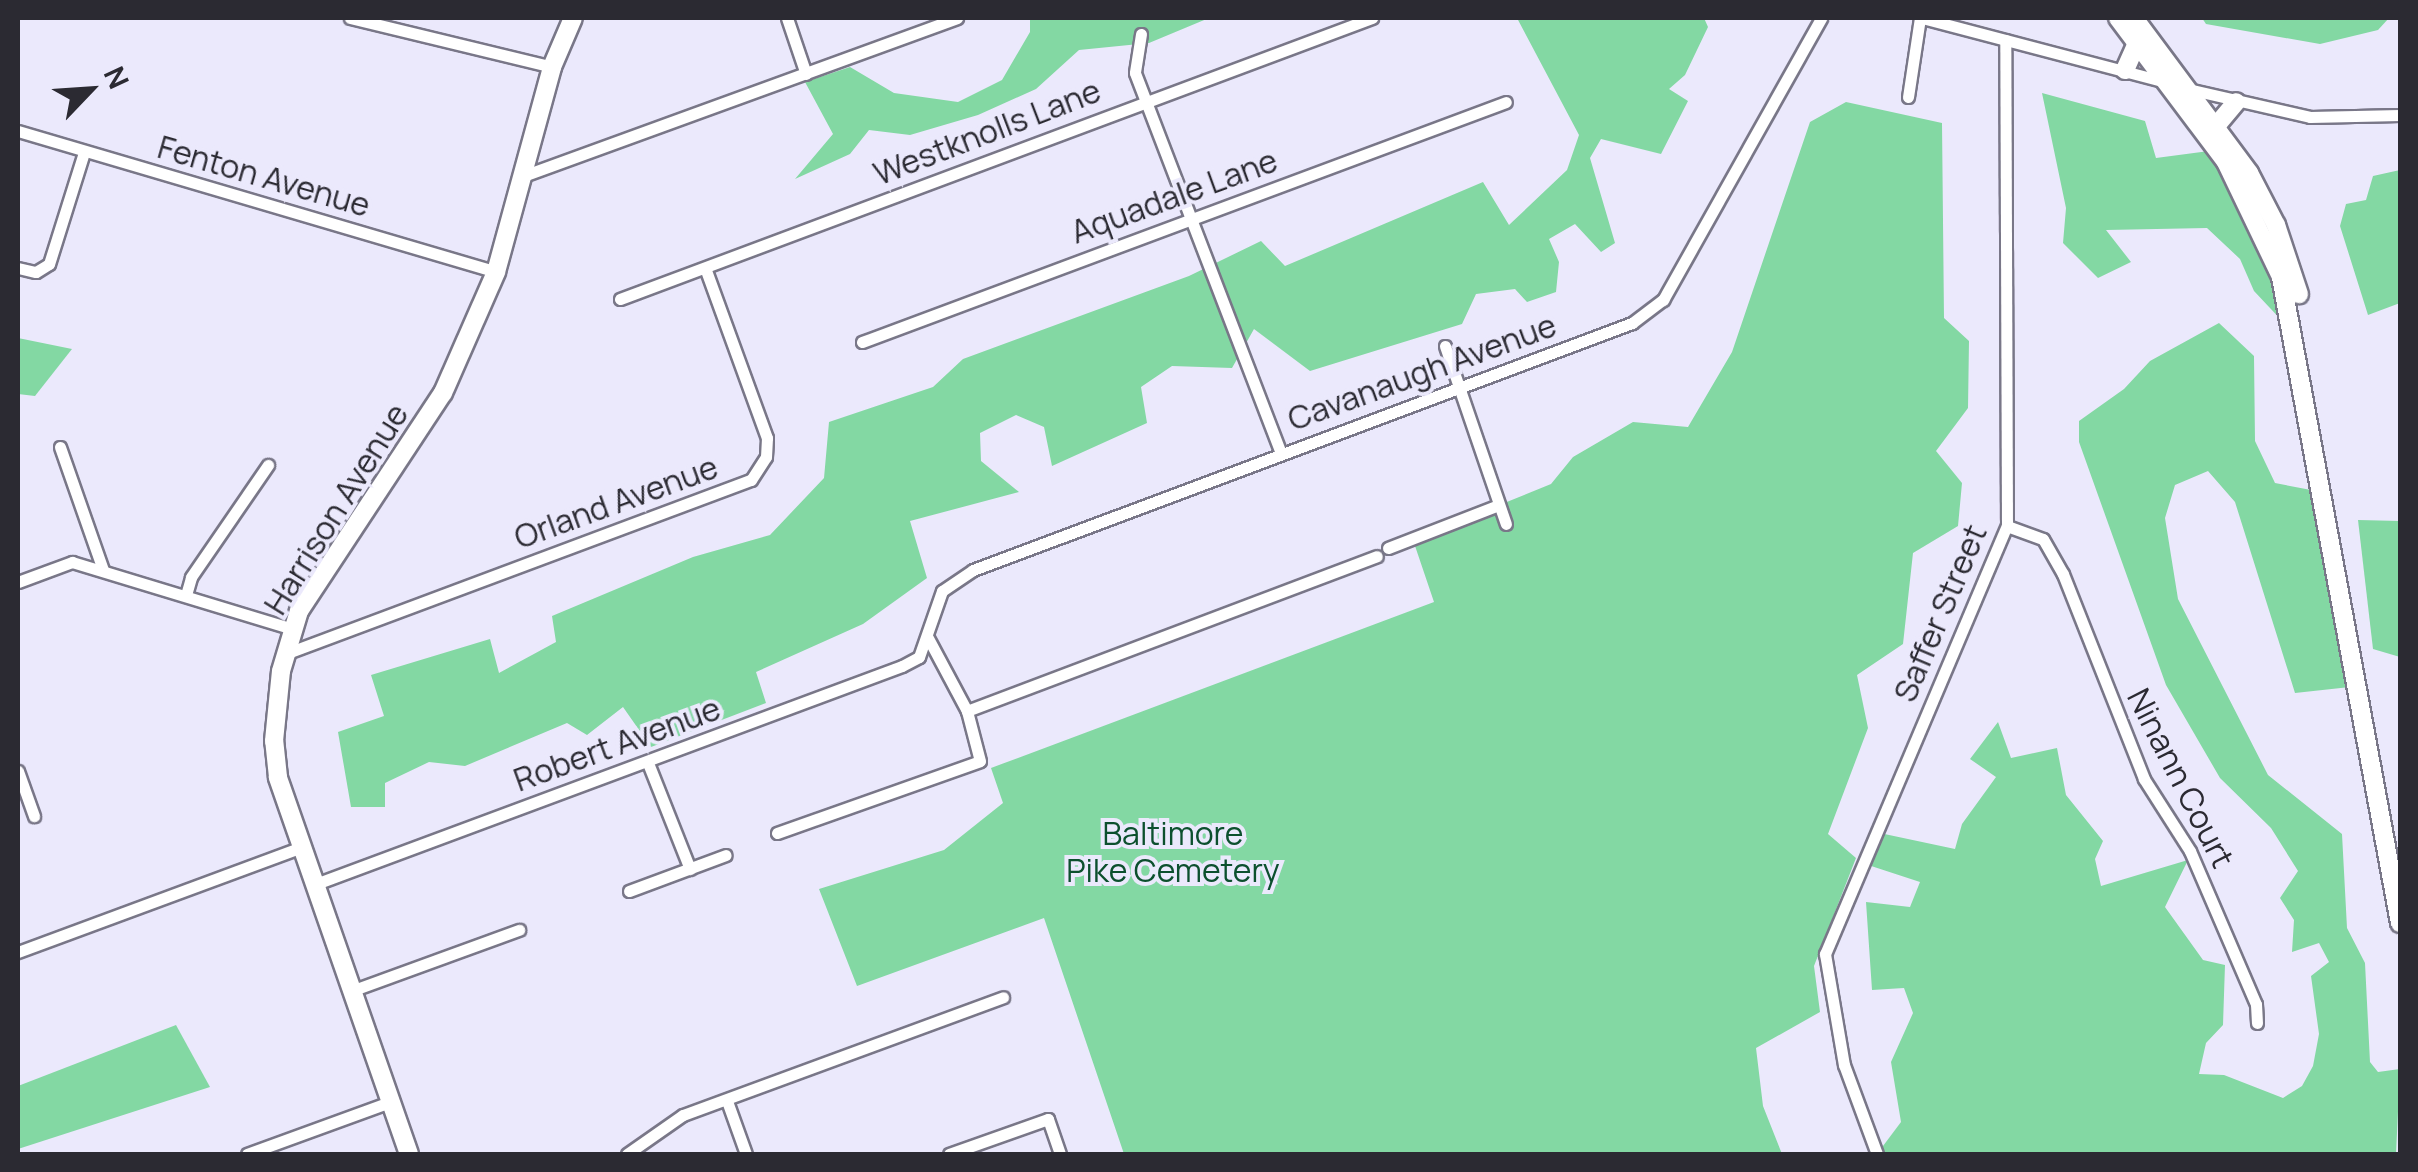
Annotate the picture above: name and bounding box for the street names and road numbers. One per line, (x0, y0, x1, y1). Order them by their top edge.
street label: Westknolls Lane (868, 71, 1106, 193)
street label: Fenton Avenue (153, 127, 375, 225)
street label: Aquadale Lane (1065, 141, 1283, 251)
street label: Cavanaugh Avenue (1283, 306, 1561, 438)
street label: Harrison Avenue (256, 397, 416, 621)
street label: Orland Avenue (509, 447, 723, 557)
street label: Saffer Street (1885, 519, 1995, 707)
street label: Ninann Court (2119, 682, 2243, 874)
street label: Robert Avenue (508, 689, 726, 799)

